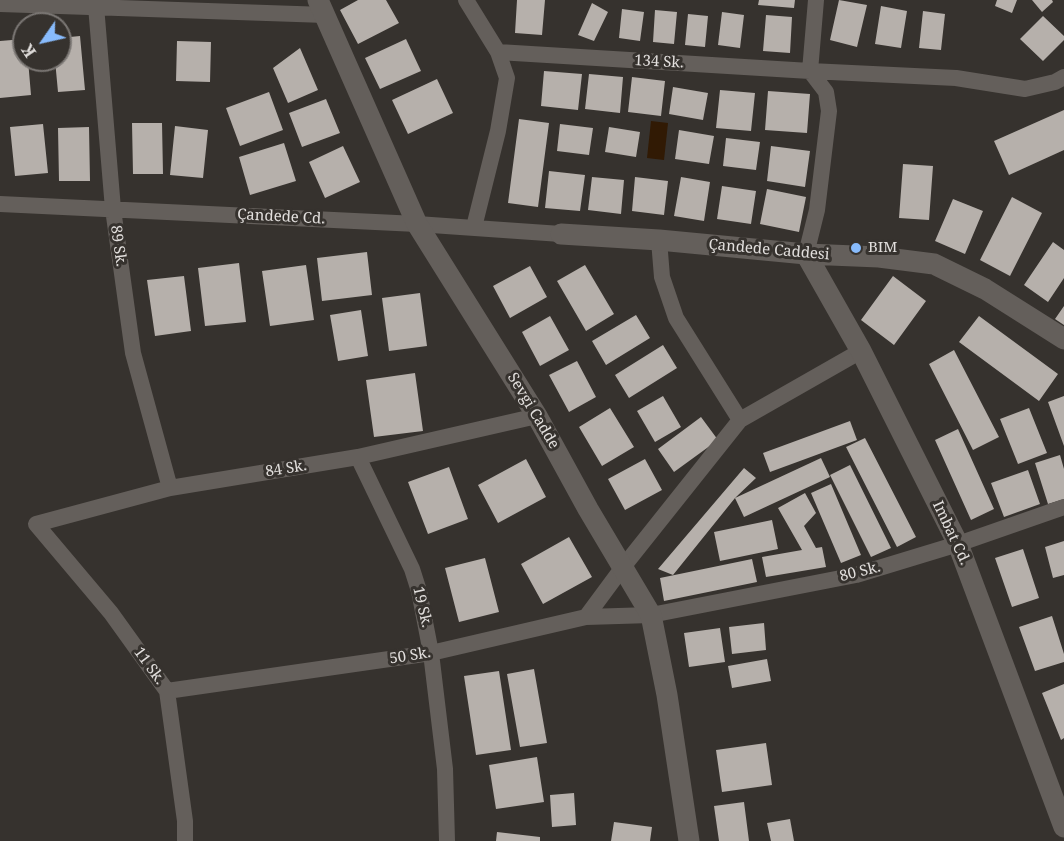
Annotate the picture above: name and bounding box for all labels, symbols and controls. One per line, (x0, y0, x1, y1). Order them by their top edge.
north arrow (12, 12, 72, 72)
text: K (16, 40, 41, 62)
street label: 134 Sk. (634, 52, 684, 72)
street label: Çandede Cd. (237, 206, 325, 228)
street label: 89 Sk. (106, 224, 130, 268)
street label: Çandede Caddesi (708, 236, 830, 264)
place label: BIM (868, 239, 897, 257)
marker: BIM (849, 241, 863, 255)
street label: Sevgi Cadde (503, 370, 563, 452)
street label: 84 Sk. (264, 457, 308, 481)
street label: Imbat Cd. (928, 498, 974, 568)
street label: 80 Sk. (838, 558, 882, 586)
street label: 19 Sk. (409, 585, 435, 629)
street label: 11 Sk. (130, 644, 168, 688)
street label: 50 Sk. (388, 644, 432, 668)

